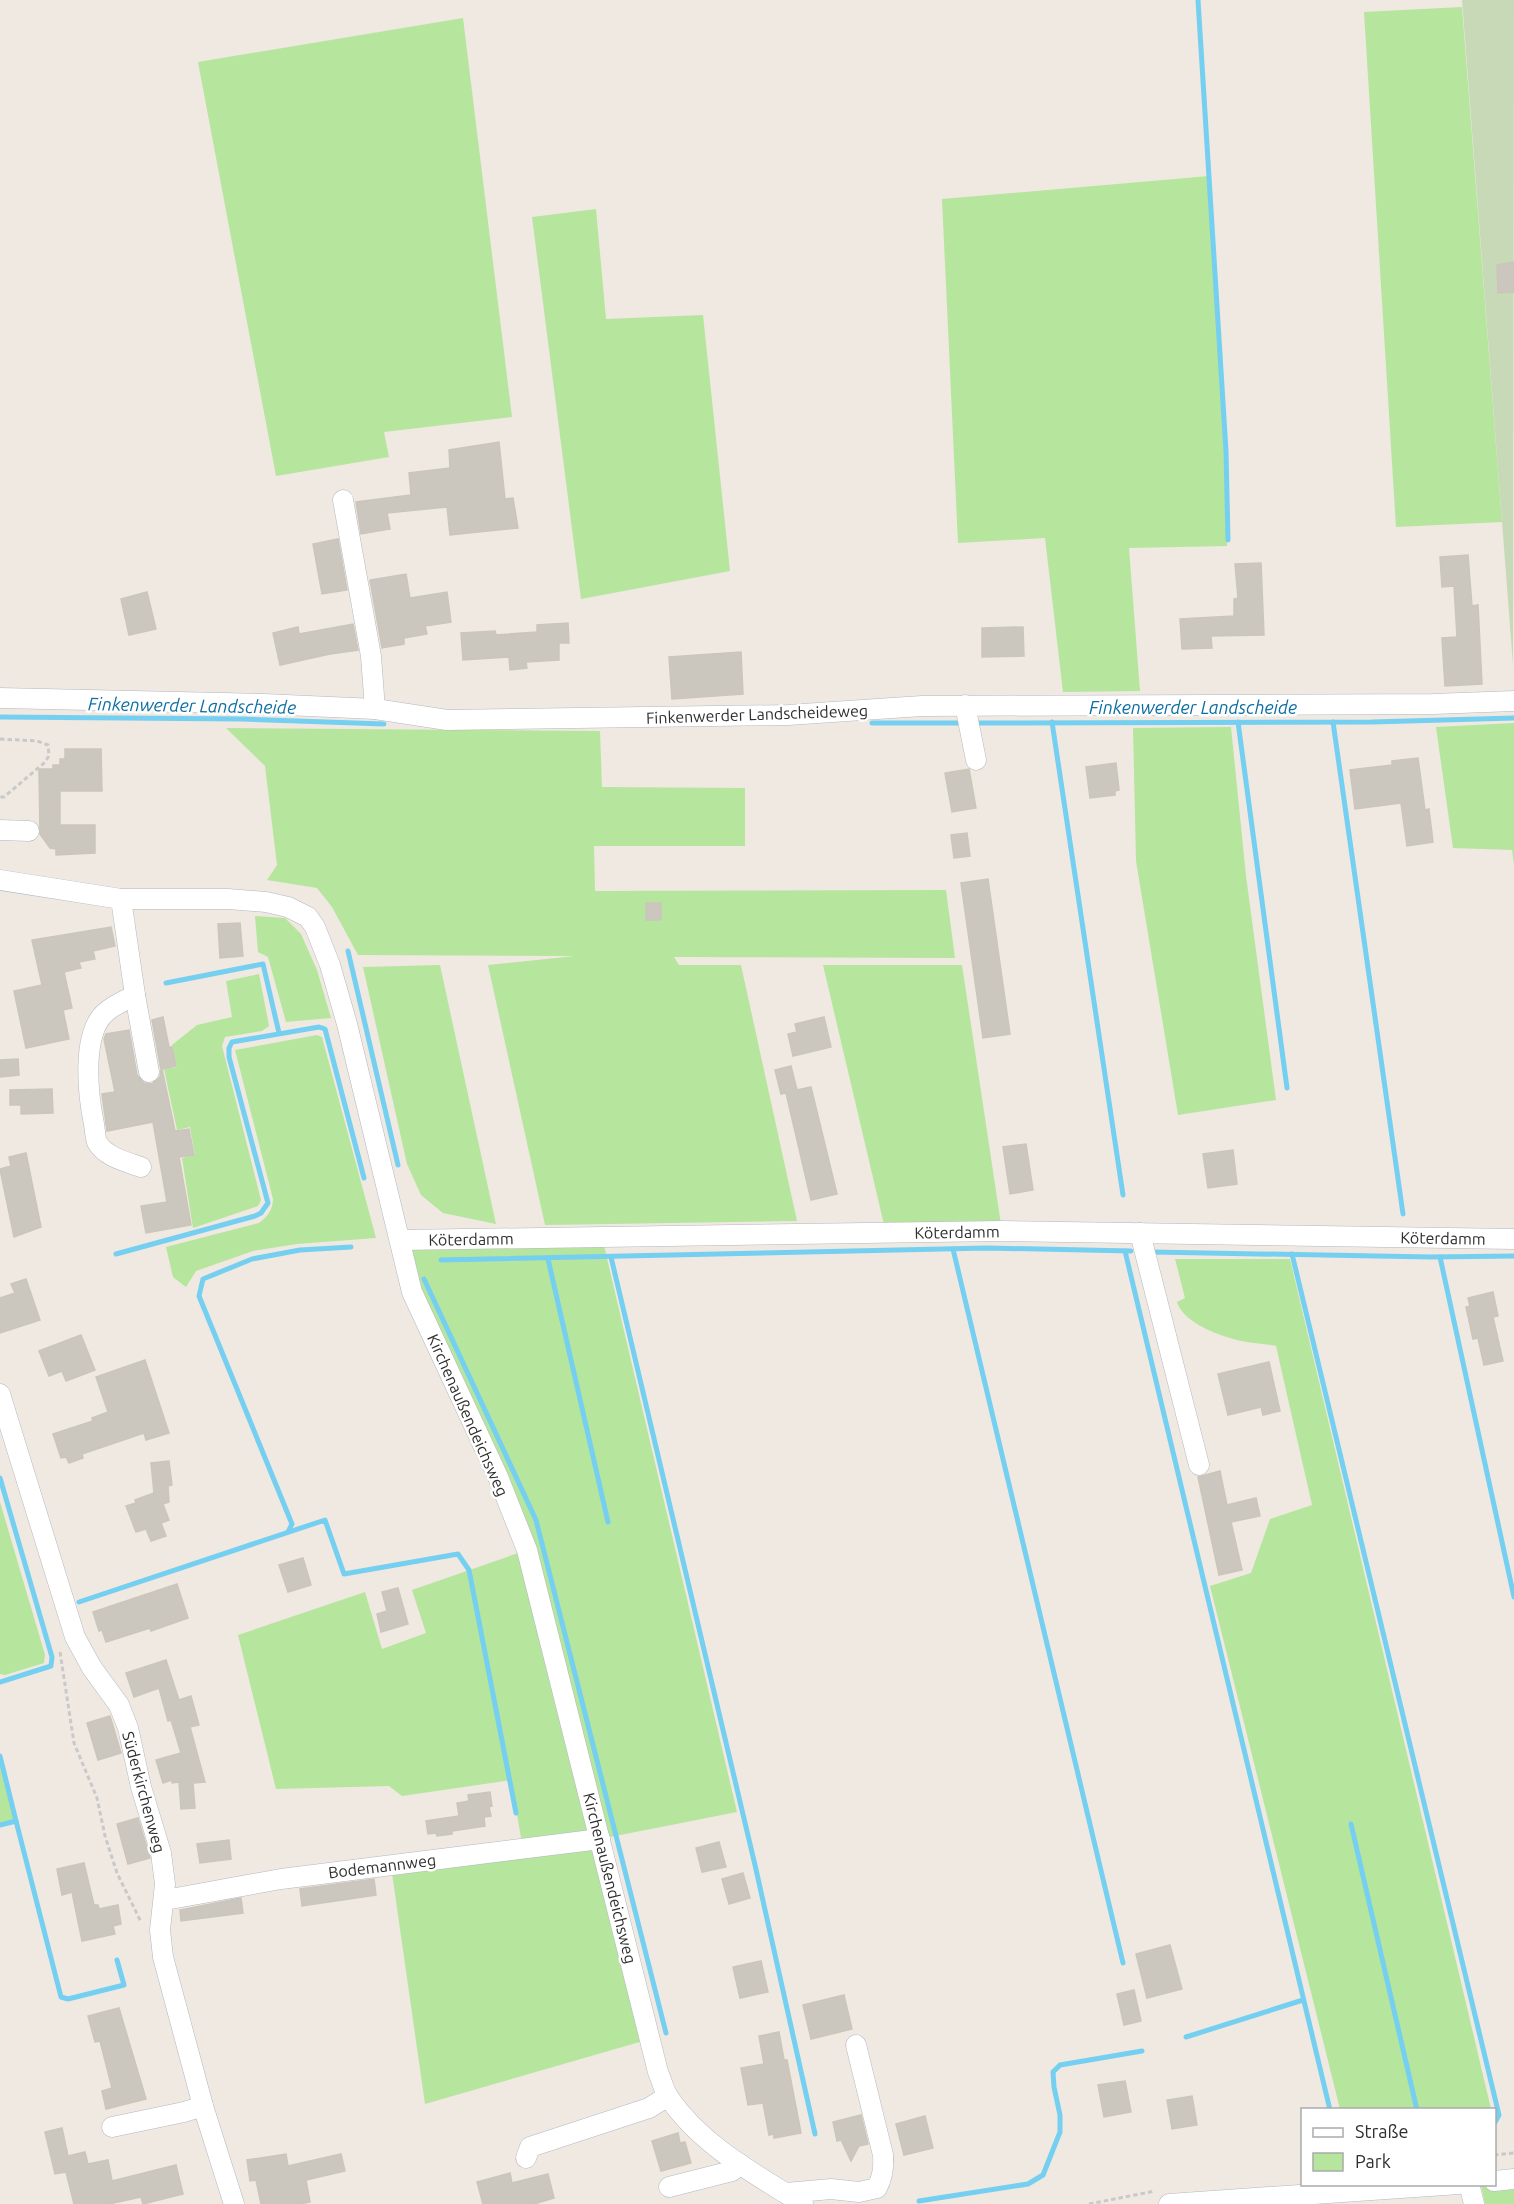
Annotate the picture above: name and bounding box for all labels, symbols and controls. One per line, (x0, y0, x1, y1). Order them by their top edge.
water label: Finkenwerder Landscheide (88, 693, 296, 717)
water label: Finkenwerder Landscheide (1089, 697, 1297, 717)
street label: Finkenwerder Landscheideweg (646, 701, 868, 727)
street label: Köterdamm (914, 1222, 1000, 1242)
street label: Köterdamm (1400, 1228, 1486, 1248)
street label: Köterdamm (428, 1229, 514, 1249)
street label: Kirchenaußendeichsweg (424, 1331, 512, 1499)
street label: Süderkirchenweg (119, 1729, 169, 1855)
street label: Kirchenaußendeichsweg (580, 1791, 640, 1965)
street label: Bodemannweg (327, 1850, 437, 1882)
legend (1301, 2108, 1496, 2186)
text: Straße (1355, 2121, 1408, 2141)
text: Park (1355, 2151, 1391, 2171)

